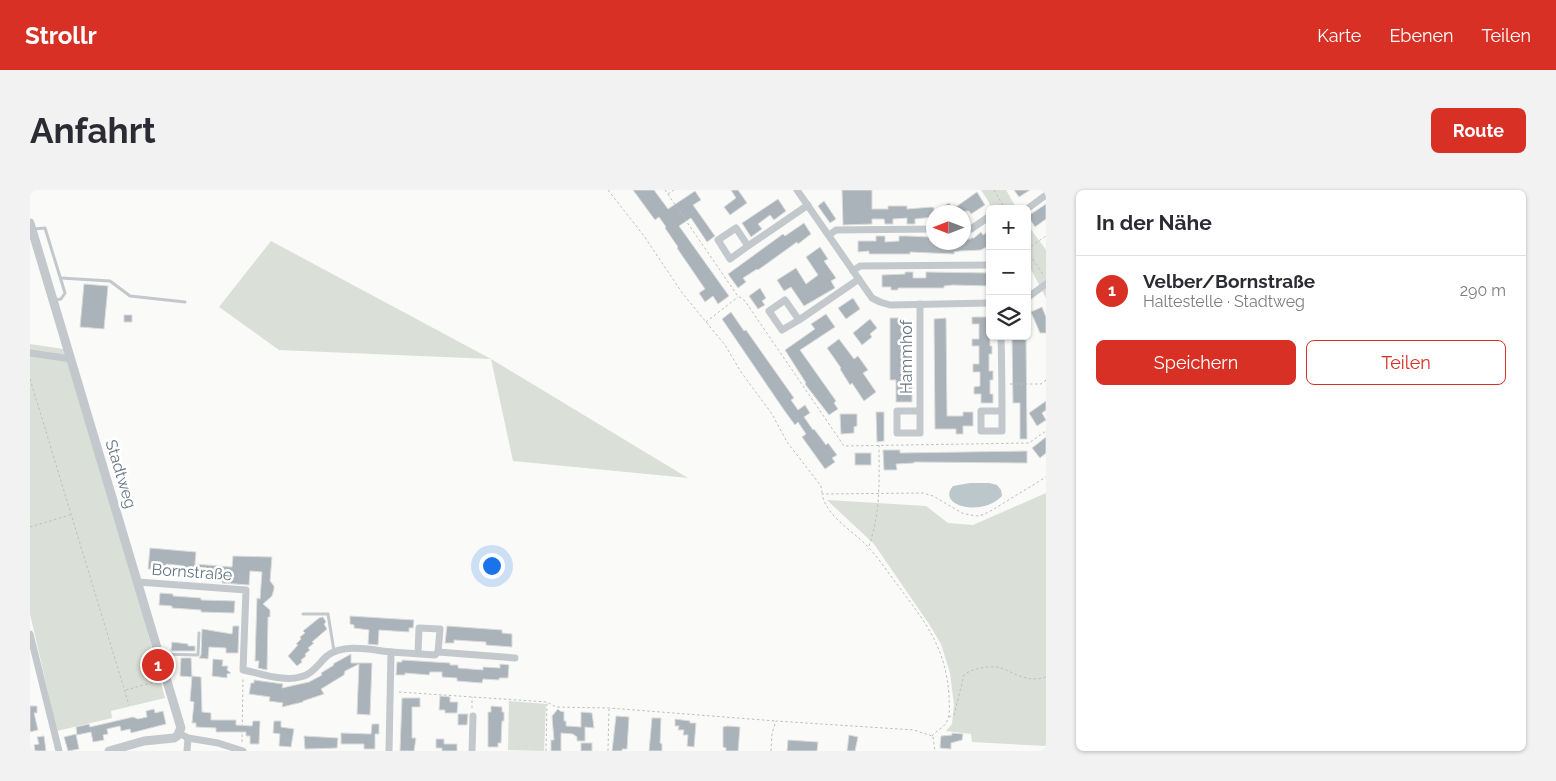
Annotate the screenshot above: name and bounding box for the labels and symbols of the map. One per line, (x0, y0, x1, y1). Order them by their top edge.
north arrow (926, 205, 971, 250)
street label: Hammhof (897, 319, 916, 394)
street label: Stadtweg (102, 437, 140, 511)
your location (479, 553, 505, 579)
street label: Bornstraße (151, 560, 233, 584)
pin: 1 (142, 646, 174, 684)

